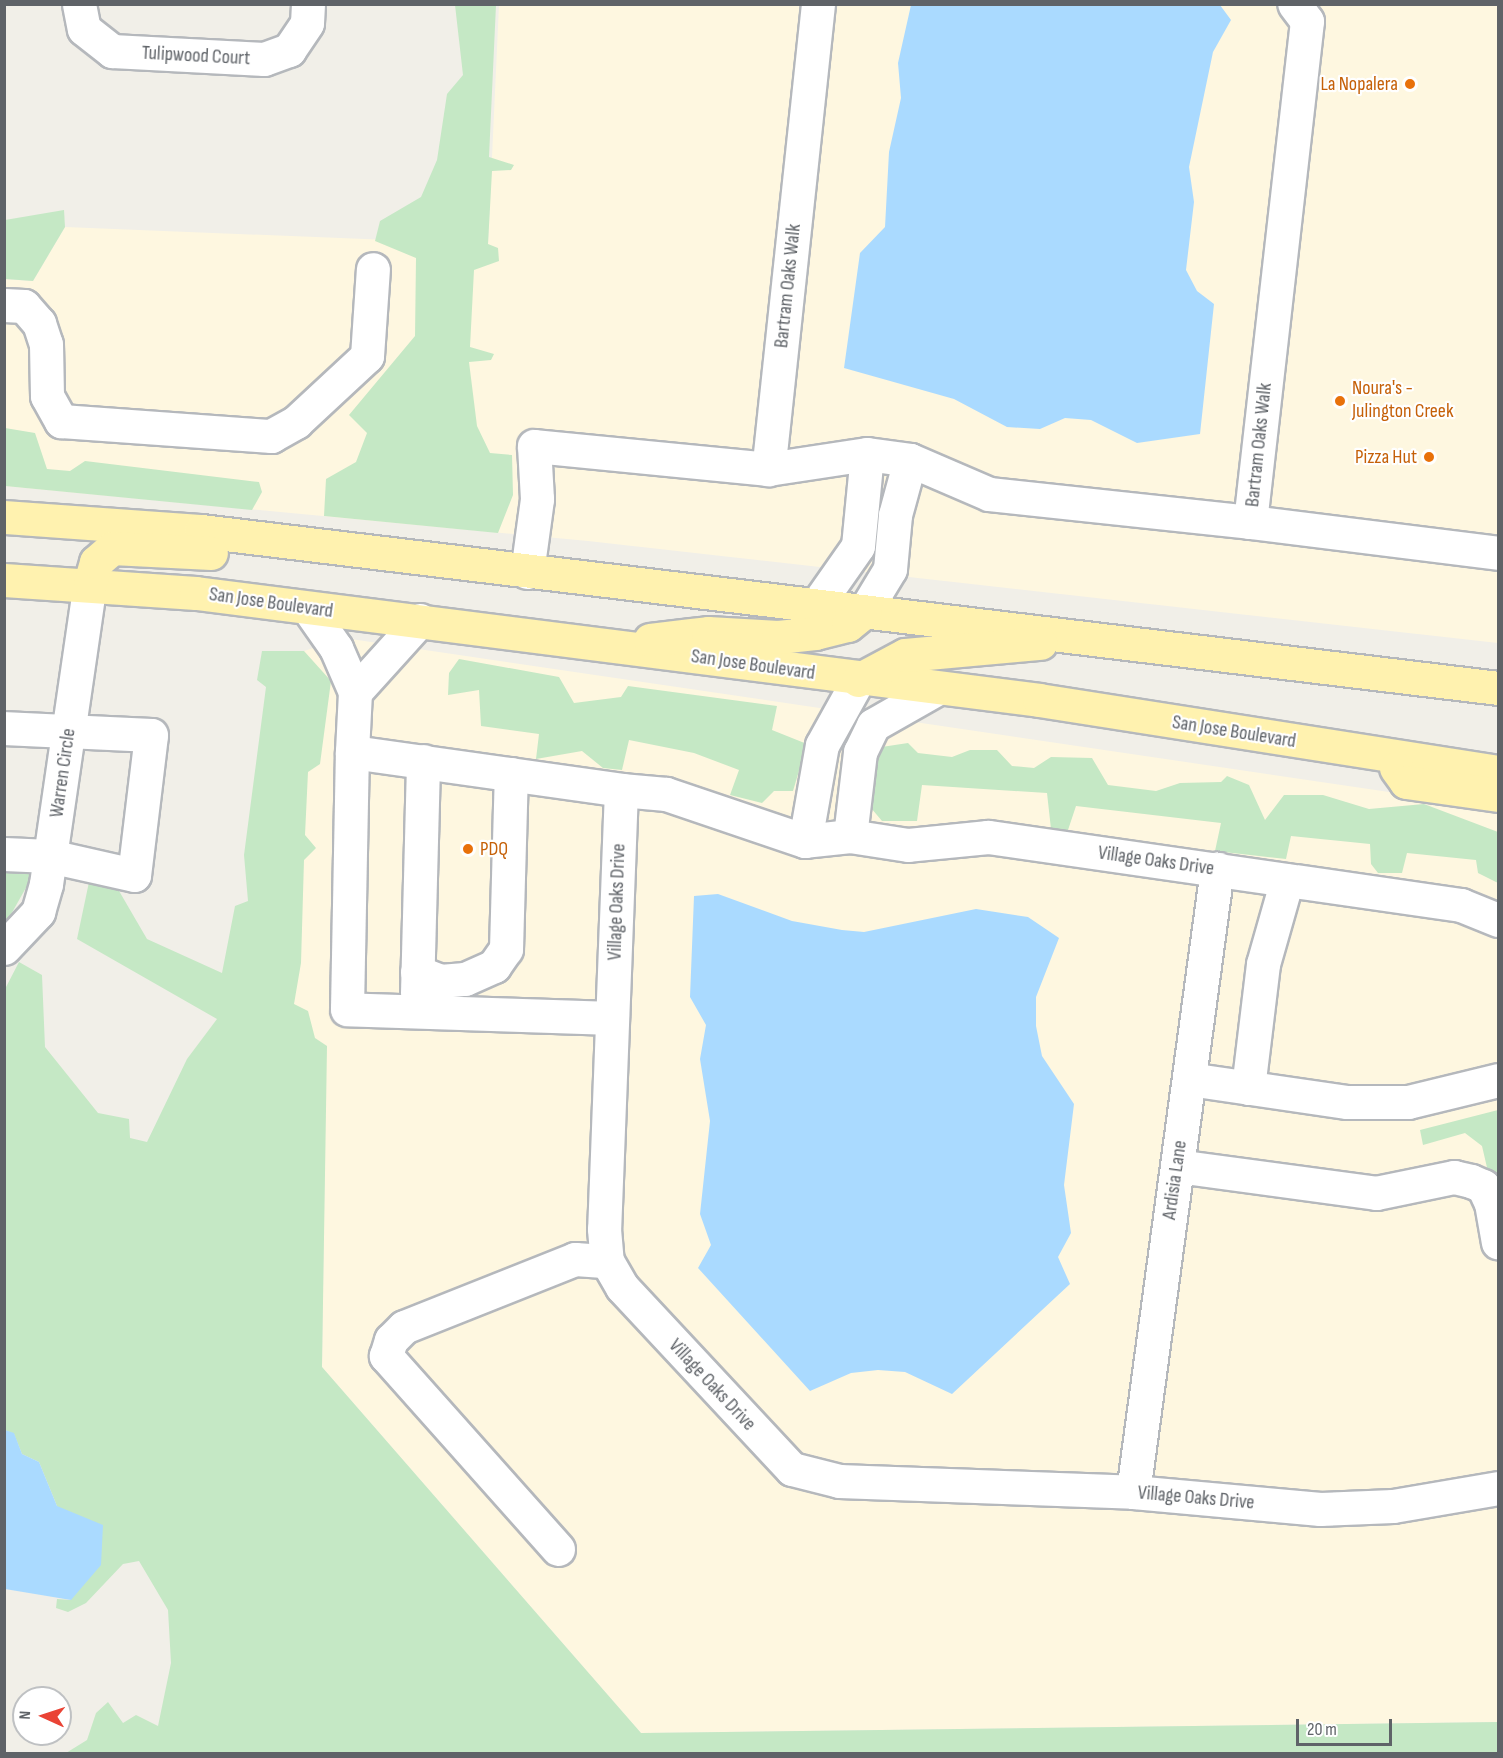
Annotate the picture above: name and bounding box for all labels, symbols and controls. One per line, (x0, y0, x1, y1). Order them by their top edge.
street label: Tulipwood Court (141, 41, 251, 71)
place label: La Nopalera (1320, 72, 1398, 96)
marker: La Nopalera (1403, 77, 1417, 91)
street label: Bartram Oaks Walk (770, 223, 806, 349)
place label: Noura's - Julington Creek (1352, 377, 1454, 424)
street label: Bartram Oaks Walk (1241, 382, 1277, 508)
marker: Noura's - Julington Creek (1333, 394, 1347, 408)
place label: Pizza Hut (1355, 445, 1417, 469)
marker: Pizza Hut (1422, 450, 1436, 464)
street label: San Jose Boulevard (207, 582, 335, 624)
street label: San Jose Boulevard (689, 644, 817, 686)
street label: San Jose Boulevard (1170, 710, 1298, 754)
street label: Warren Circle (45, 727, 81, 819)
place label: PDQ (480, 837, 508, 861)
street label: Village Oaks Drive (1096, 841, 1216, 881)
marker: PDQ (461, 842, 475, 856)
street label: Village Oaks Drive (603, 843, 631, 961)
street label: Ardisia Lane (1158, 1139, 1192, 1221)
street label: Village Oaks Drive (663, 1334, 761, 1436)
street label: Village Oaks Drive (1137, 1481, 1255, 1515)
north arrow (12, 1686, 72, 1746)
scale bar (1299, 1707, 1395, 1745)
text: N (16, 1710, 35, 1720)
text: 20 m (1307, 1719, 1337, 1740)

